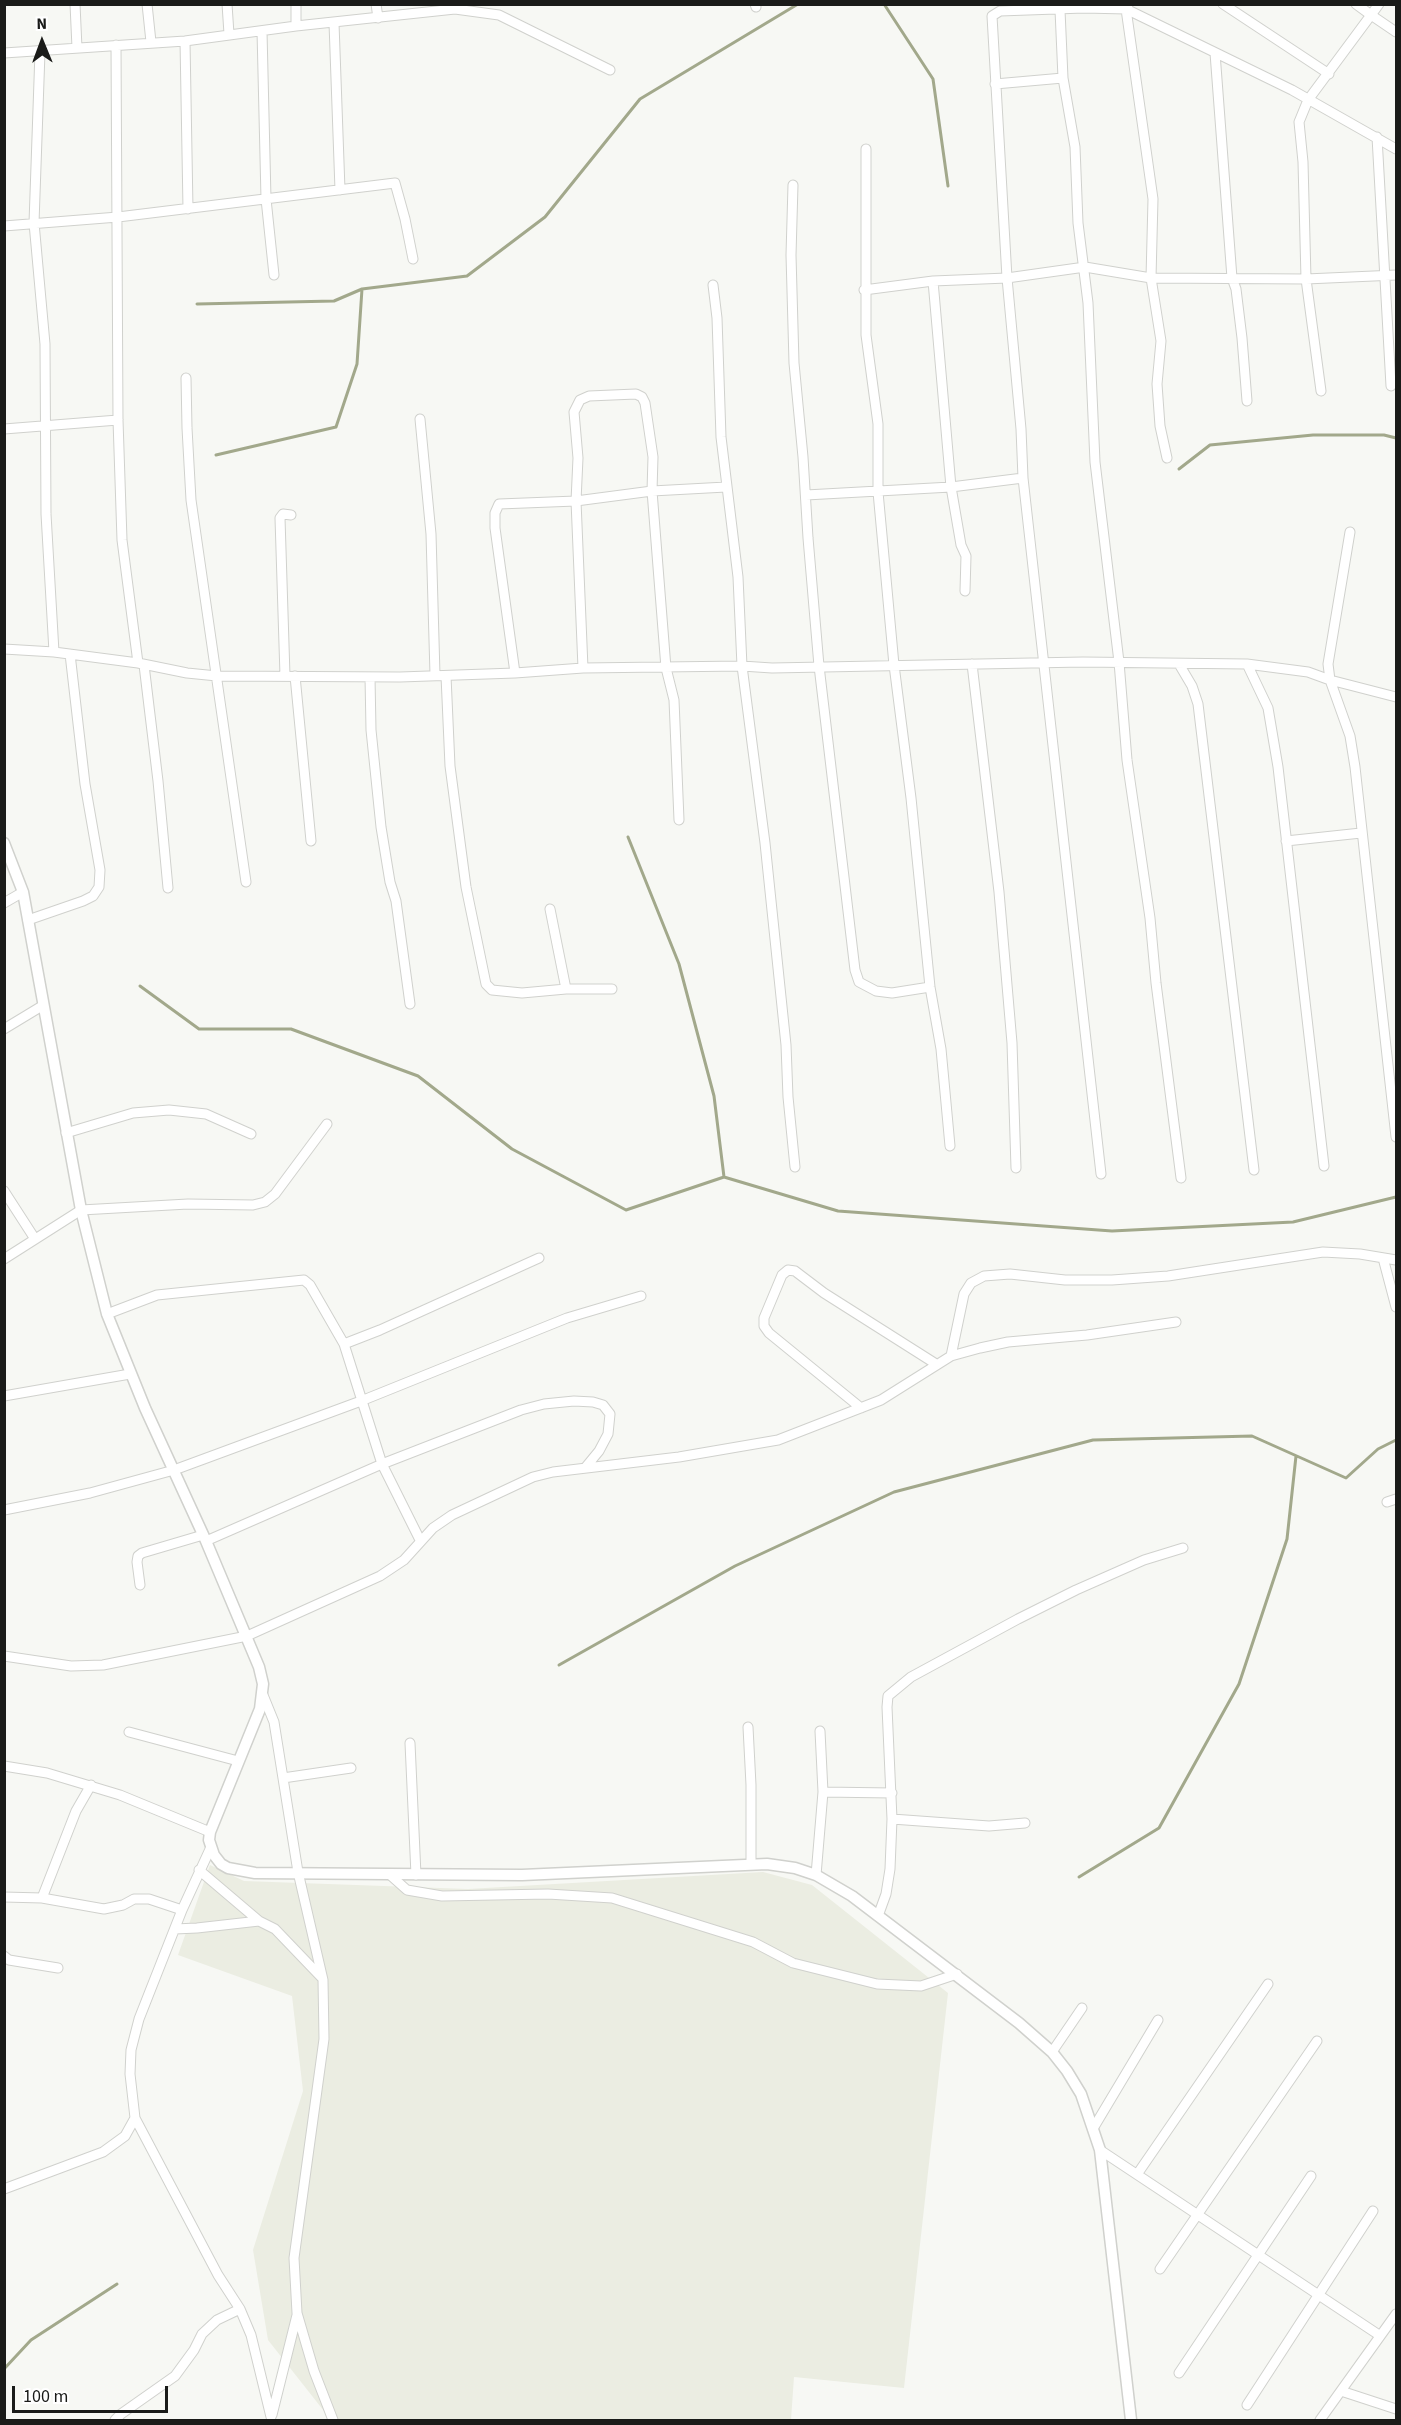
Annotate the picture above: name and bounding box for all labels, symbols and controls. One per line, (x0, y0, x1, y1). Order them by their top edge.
north arrow (12, 12, 72, 72)
text: N (36, 13, 47, 35)
scale bar (15, 2374, 171, 2412)
text: 100 m (23, 2384, 68, 2409)

